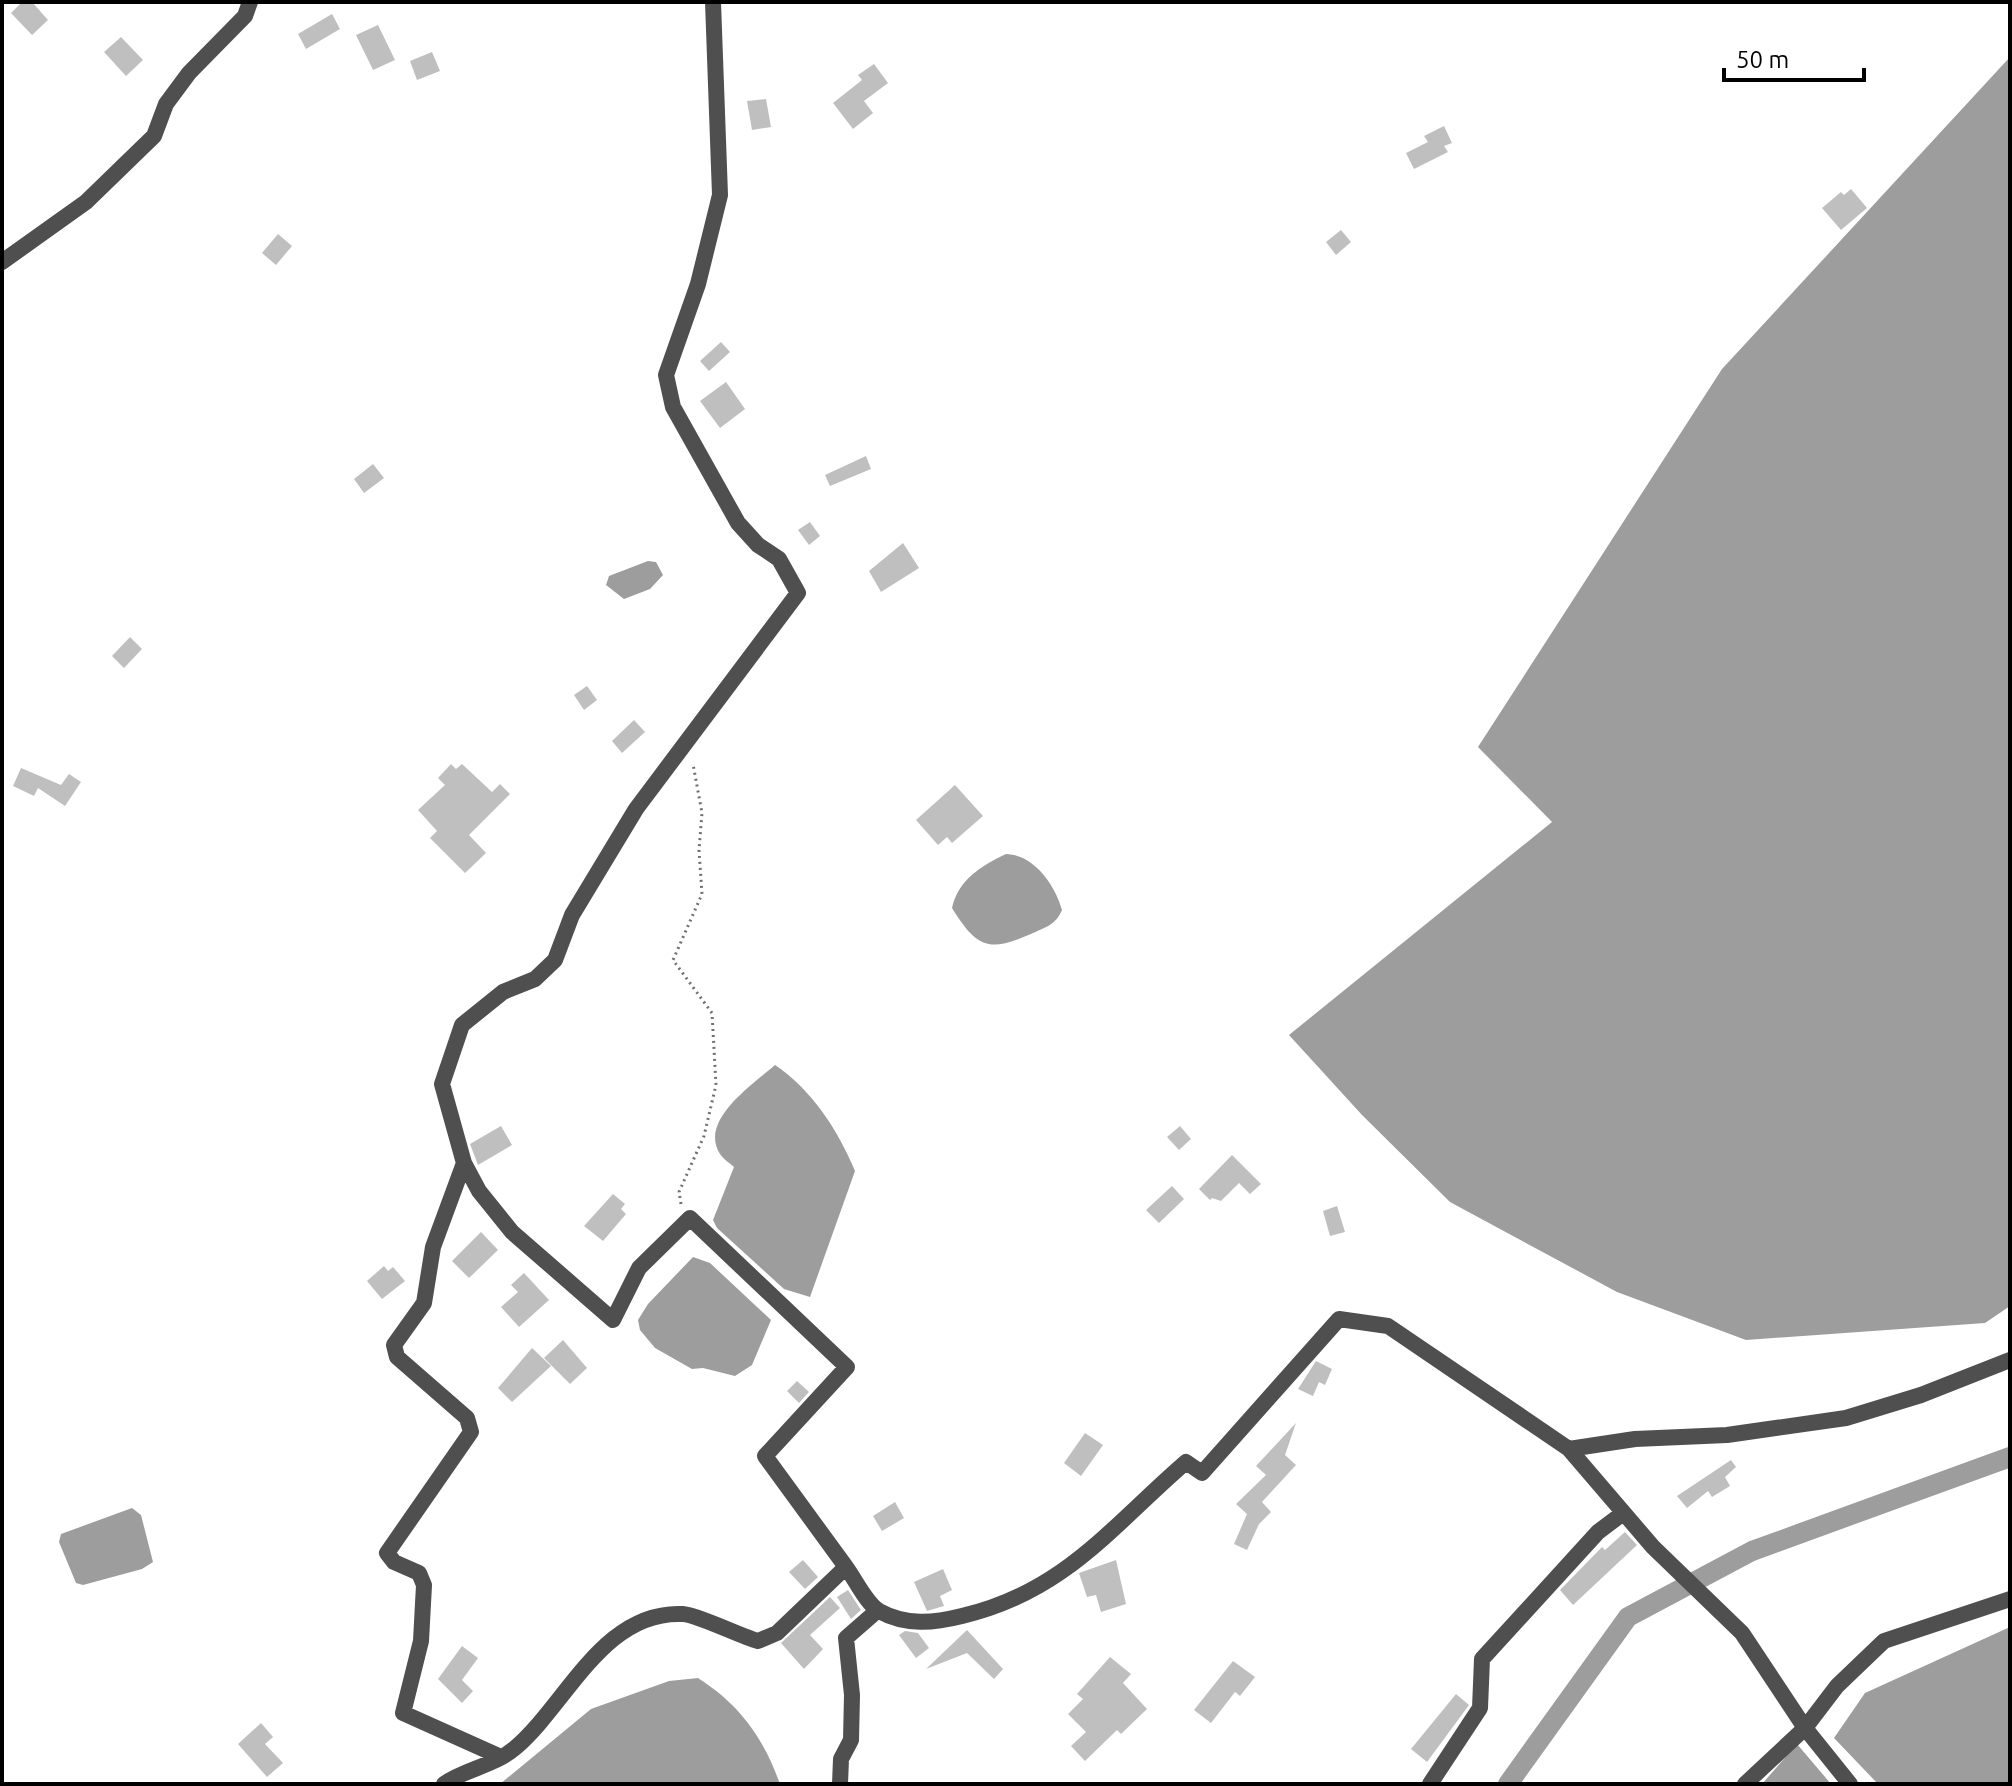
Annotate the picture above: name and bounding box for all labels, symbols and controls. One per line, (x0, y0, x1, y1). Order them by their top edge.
scale bar (1724, 32, 1864, 82)
text: 50 m (1736, 46, 1789, 73)

